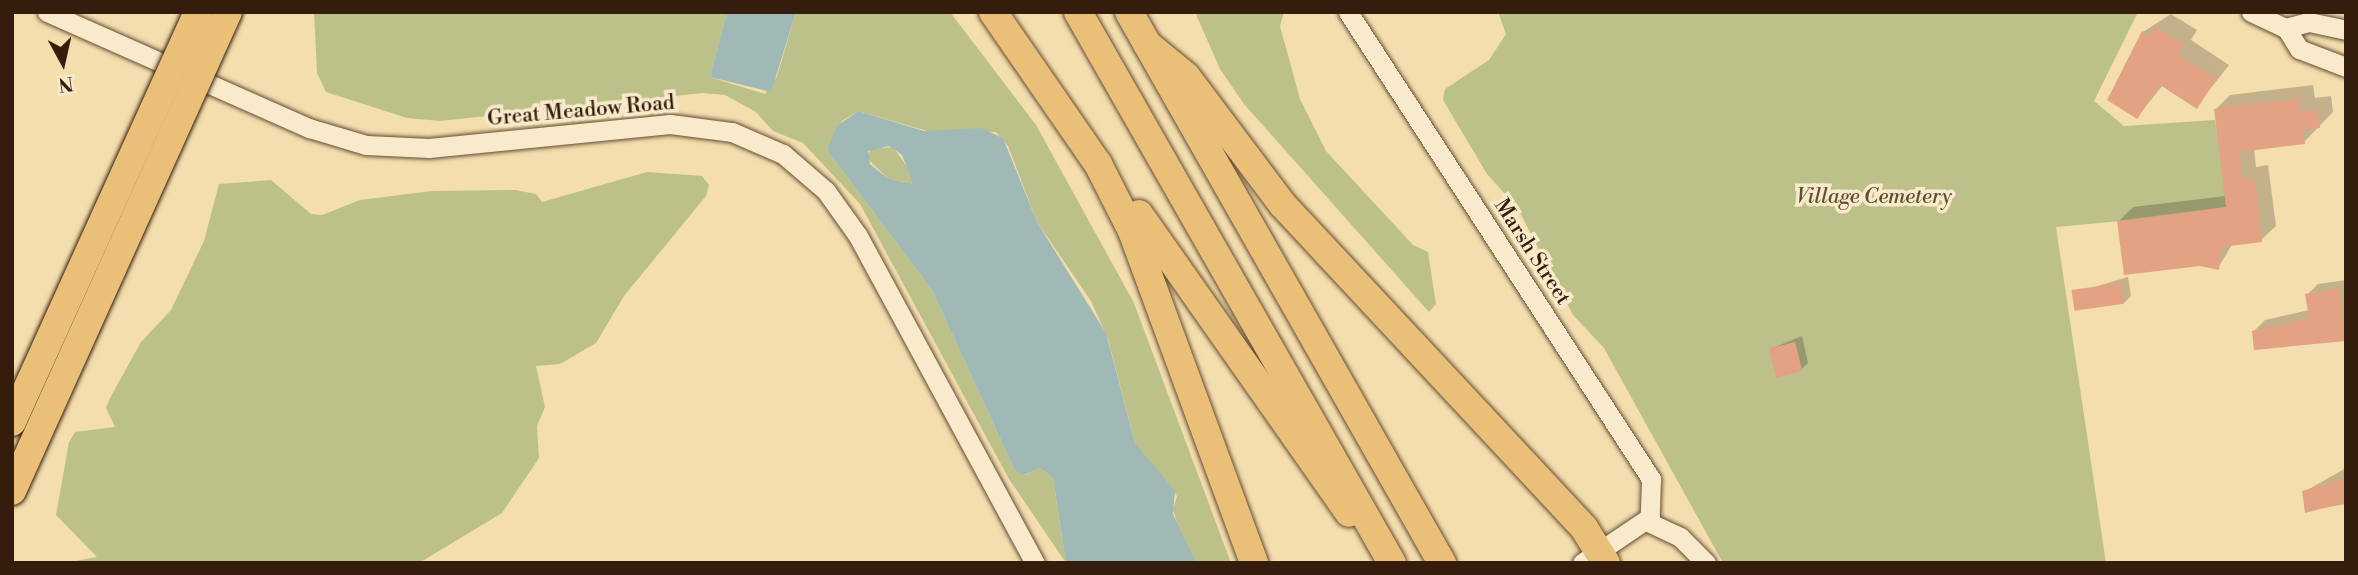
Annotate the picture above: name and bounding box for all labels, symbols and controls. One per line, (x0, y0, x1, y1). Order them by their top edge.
north arrow (28, 28, 98, 98)
text: N (57, 71, 75, 97)
street label: Great Meadow Road (486, 90, 676, 132)
park label: Village Cemetery (1796, 184, 1952, 210)
street label: Marsh Street (1488, 194, 1576, 310)

